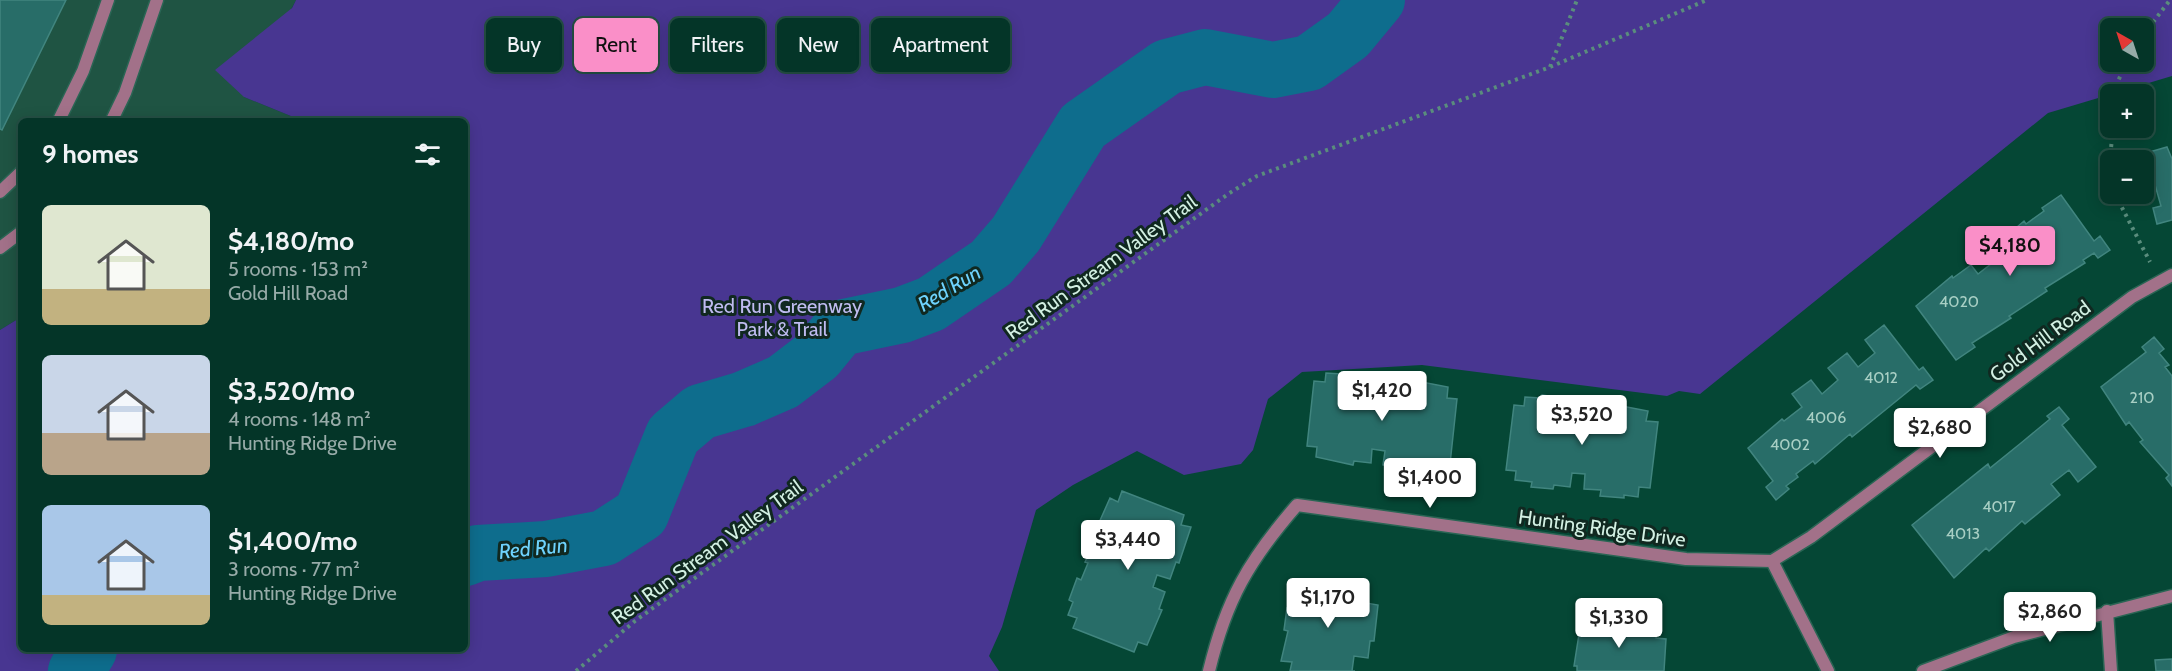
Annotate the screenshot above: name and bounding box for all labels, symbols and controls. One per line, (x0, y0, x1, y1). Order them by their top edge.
chip: Buy (486, 18, 562, 72)
chip: Rent (574, 18, 658, 72)
chip: Filters (670, 18, 765, 72)
chip: New (777, 18, 859, 72)
chip: Apartment (871, 18, 1010, 72)
north arrow (2100, 18, 2154, 72)
map controls (2100, 18, 2154, 204)
button: + (2100, 84, 2154, 138)
text: 9 homes (42, 138, 139, 170)
icon: filters (411, 138, 444, 171)
button: − (2100, 150, 2154, 204)
street label: Red Run Stream Valley Trail (1001, 189, 1201, 344)
text: $4,180/mo (228, 225, 354, 257)
pin: $4,180 (1961, 226, 2059, 277)
icon: home (90, 229, 162, 301)
text: $4,180 (1979, 233, 2041, 257)
text: 5 rooms · 153 m² (228, 257, 368, 281)
water label: Red Run (913, 259, 985, 317)
text: Gold Hill Road (228, 281, 348, 305)
house number: 4020 (1939, 292, 1979, 311)
park label: Red Run Greenway Park & Trail (702, 294, 862, 341)
street label: Gold Hill Road (1985, 295, 2095, 387)
house number: 4012 (1864, 368, 1898, 387)
pin: $1,420 (1333, 371, 1431, 422)
text: $3,520/mo (228, 375, 355, 407)
text: $1,420 (1352, 378, 1412, 402)
icon: home (90, 379, 162, 451)
house number: 210 (2130, 388, 2154, 407)
pin: $3,520 (1533, 395, 1631, 446)
text: $3,520 (1551, 402, 1613, 426)
text: 4 rooms · 148 m² (228, 407, 371, 431)
house number: 4006 (1806, 408, 1846, 427)
pin: $2,680 (1891, 408, 1989, 459)
text: $2,680 (1908, 415, 1972, 439)
text: Hunting Ridge Drive (228, 431, 397, 455)
house number: 4002 (1770, 435, 1810, 454)
pin: $1,400 (1381, 458, 1479, 509)
text: $1,400 (1398, 465, 1462, 489)
street label: Red Run Stream Valley Trail (607, 474, 807, 629)
house number: 4017 (1982, 497, 2016, 516)
street label: Hunting Ridge Drive (1517, 504, 1687, 552)
pin: $3,440 (1079, 520, 1177, 571)
house number: 4013 (1946, 524, 1980, 543)
text: $1,400/mo (228, 525, 357, 557)
text: $3,440 (1095, 527, 1161, 551)
icon: home (90, 529, 162, 601)
water label: Red Run (497, 532, 569, 564)
text: 3 rooms · 77 m² (228, 557, 360, 581)
pin: $1,170 (1279, 578, 1377, 629)
text: Hunting Ridge Drive (228, 581, 397, 605)
text: $1,170 (1301, 585, 1355, 609)
pin: $2,860 (2001, 592, 2099, 643)
pin: $1,330 (1570, 598, 1668, 649)
text: $2,860 (2018, 599, 2082, 623)
text: $1,330 (1589, 605, 1649, 629)

